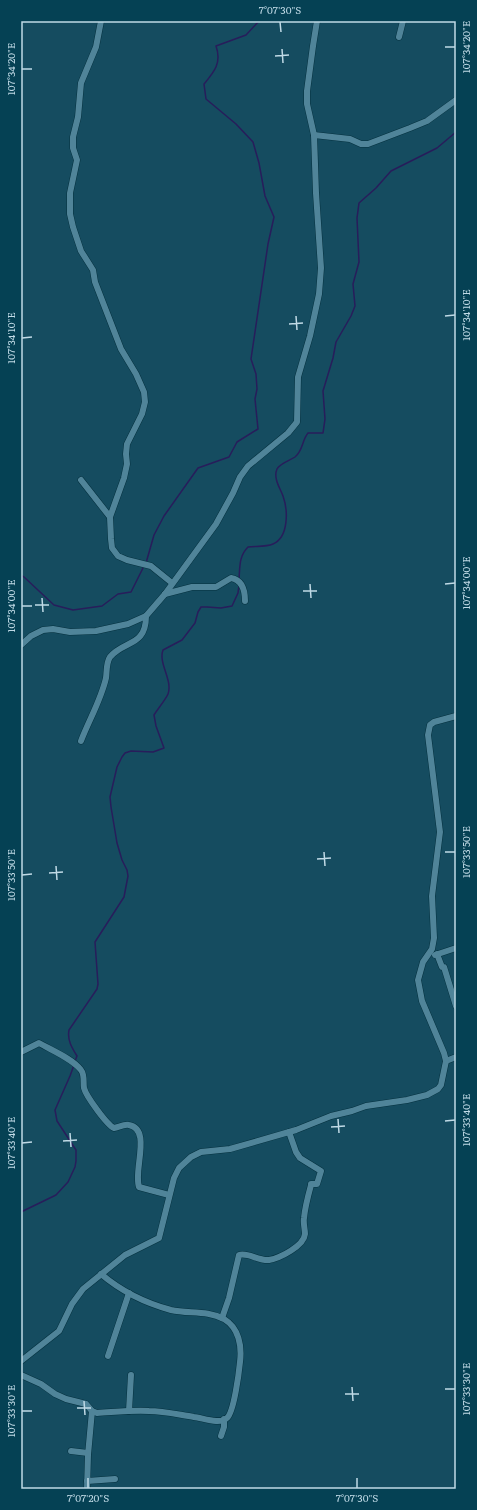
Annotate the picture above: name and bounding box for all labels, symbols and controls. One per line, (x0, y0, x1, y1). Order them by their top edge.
text: 7°07'30"S (259, 2, 301, 17)
text: 107°34'20"E (458, 21, 473, 73)
text: 107°34'20"E (3, 43, 18, 95)
text: 107°34'10"E (458, 289, 473, 341)
text: 107°34'10"E (3, 312, 18, 364)
text: 107°34'00"E (458, 556, 473, 610)
text: 107°34'00"E (3, 579, 18, 633)
text: 107°33'50"E (458, 826, 473, 878)
text: 107°33'50"E (3, 849, 18, 901)
text: 107°33'40"E (458, 1094, 473, 1146)
text: 107°33'40"E (3, 1117, 18, 1169)
text: 107°33'30"E (458, 1363, 473, 1415)
text: 107°33'30"E (3, 1385, 18, 1437)
text: 7°07'20"S (67, 1490, 109, 1505)
text: 7°07'30"S (336, 1490, 378, 1505)

